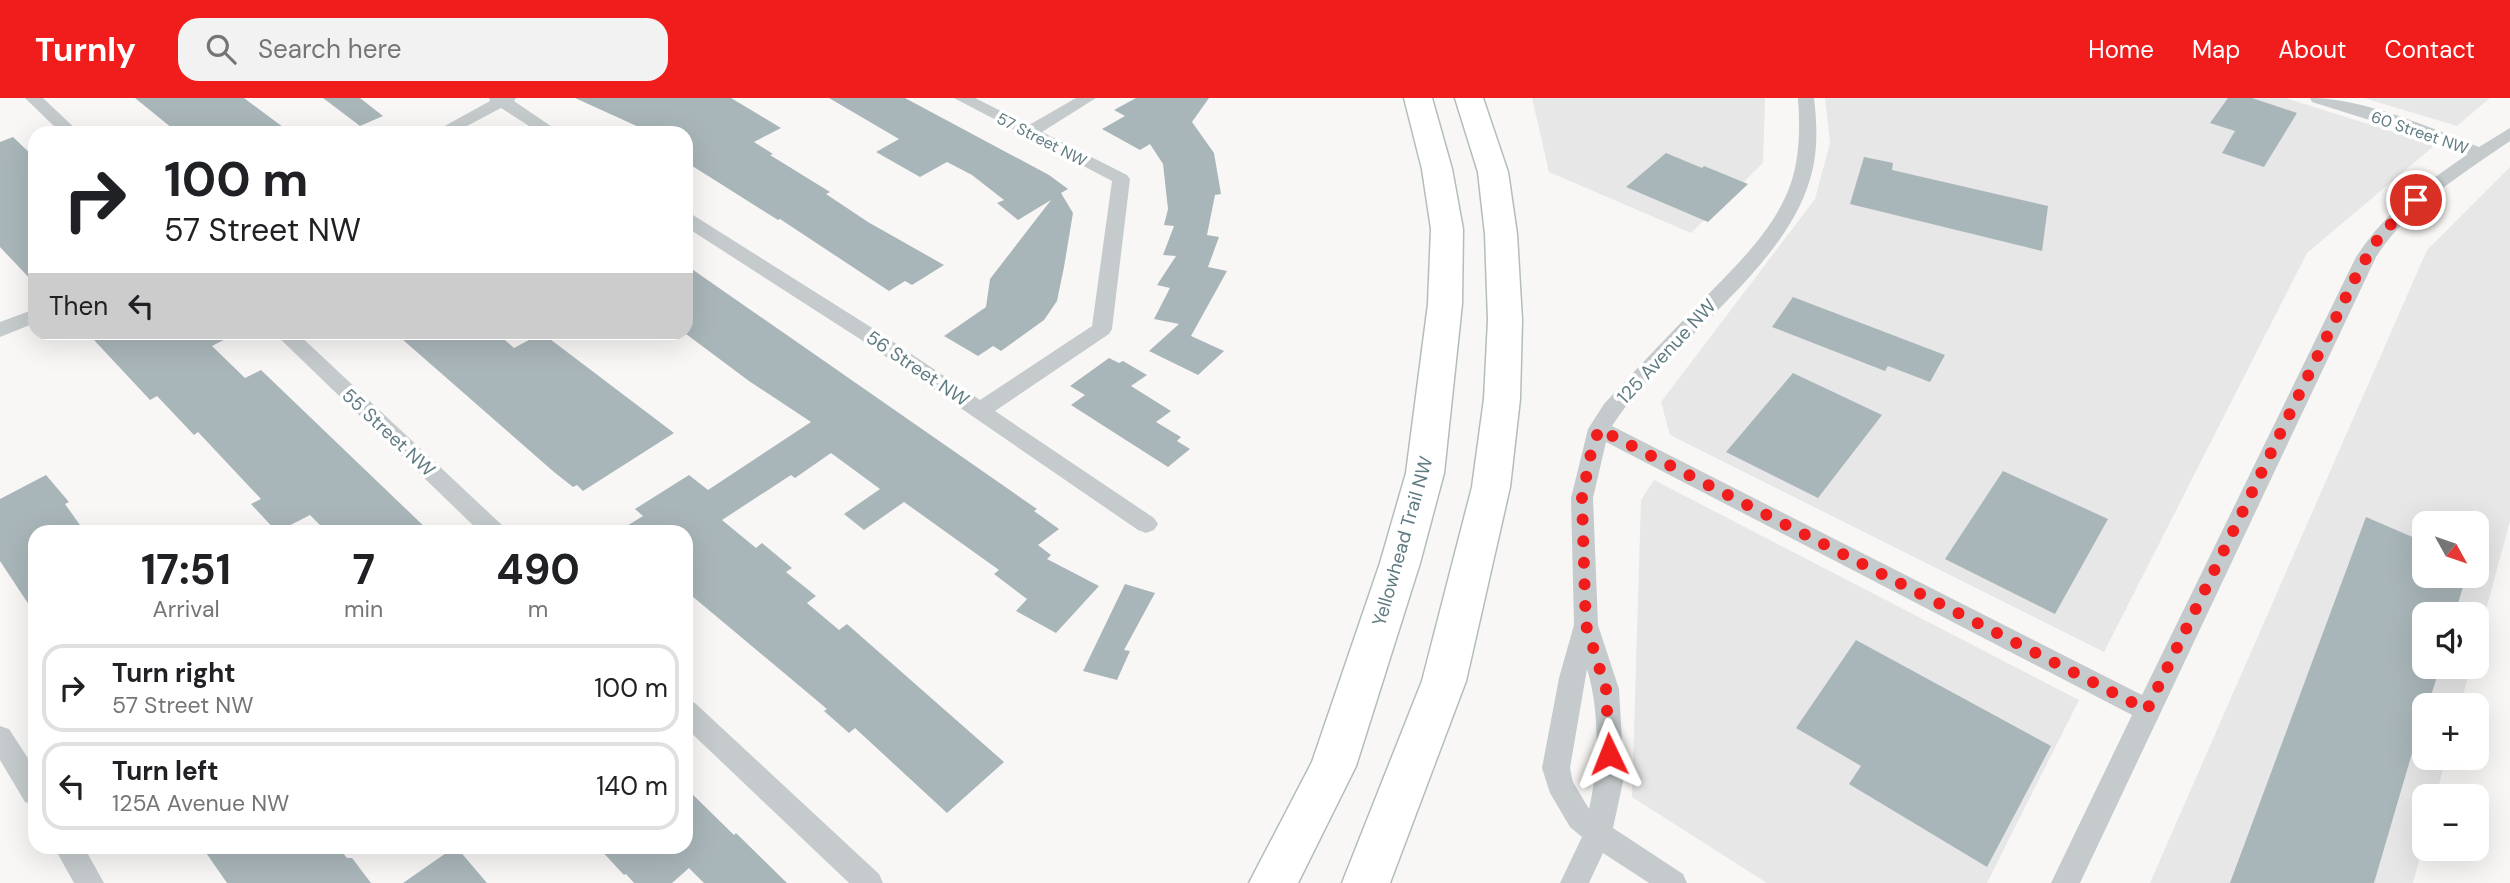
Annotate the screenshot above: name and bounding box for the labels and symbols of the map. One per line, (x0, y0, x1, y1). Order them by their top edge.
street label: 60 Street NW (2368, 106, 2472, 159)
street label: 57 Street NW (993, 108, 1091, 171)
pin (2386, 170, 2446, 230)
street label: 125 Avenue NW (1611, 294, 1721, 409)
street label: 56 Street NW (861, 325, 974, 412)
street label: 55 Street NW (337, 383, 441, 482)
street label: Yellowhead Trail NW (1366, 453, 1439, 629)
north arrow (2412, 511, 2488, 588)
position arrow (1572, 717, 1646, 791)

